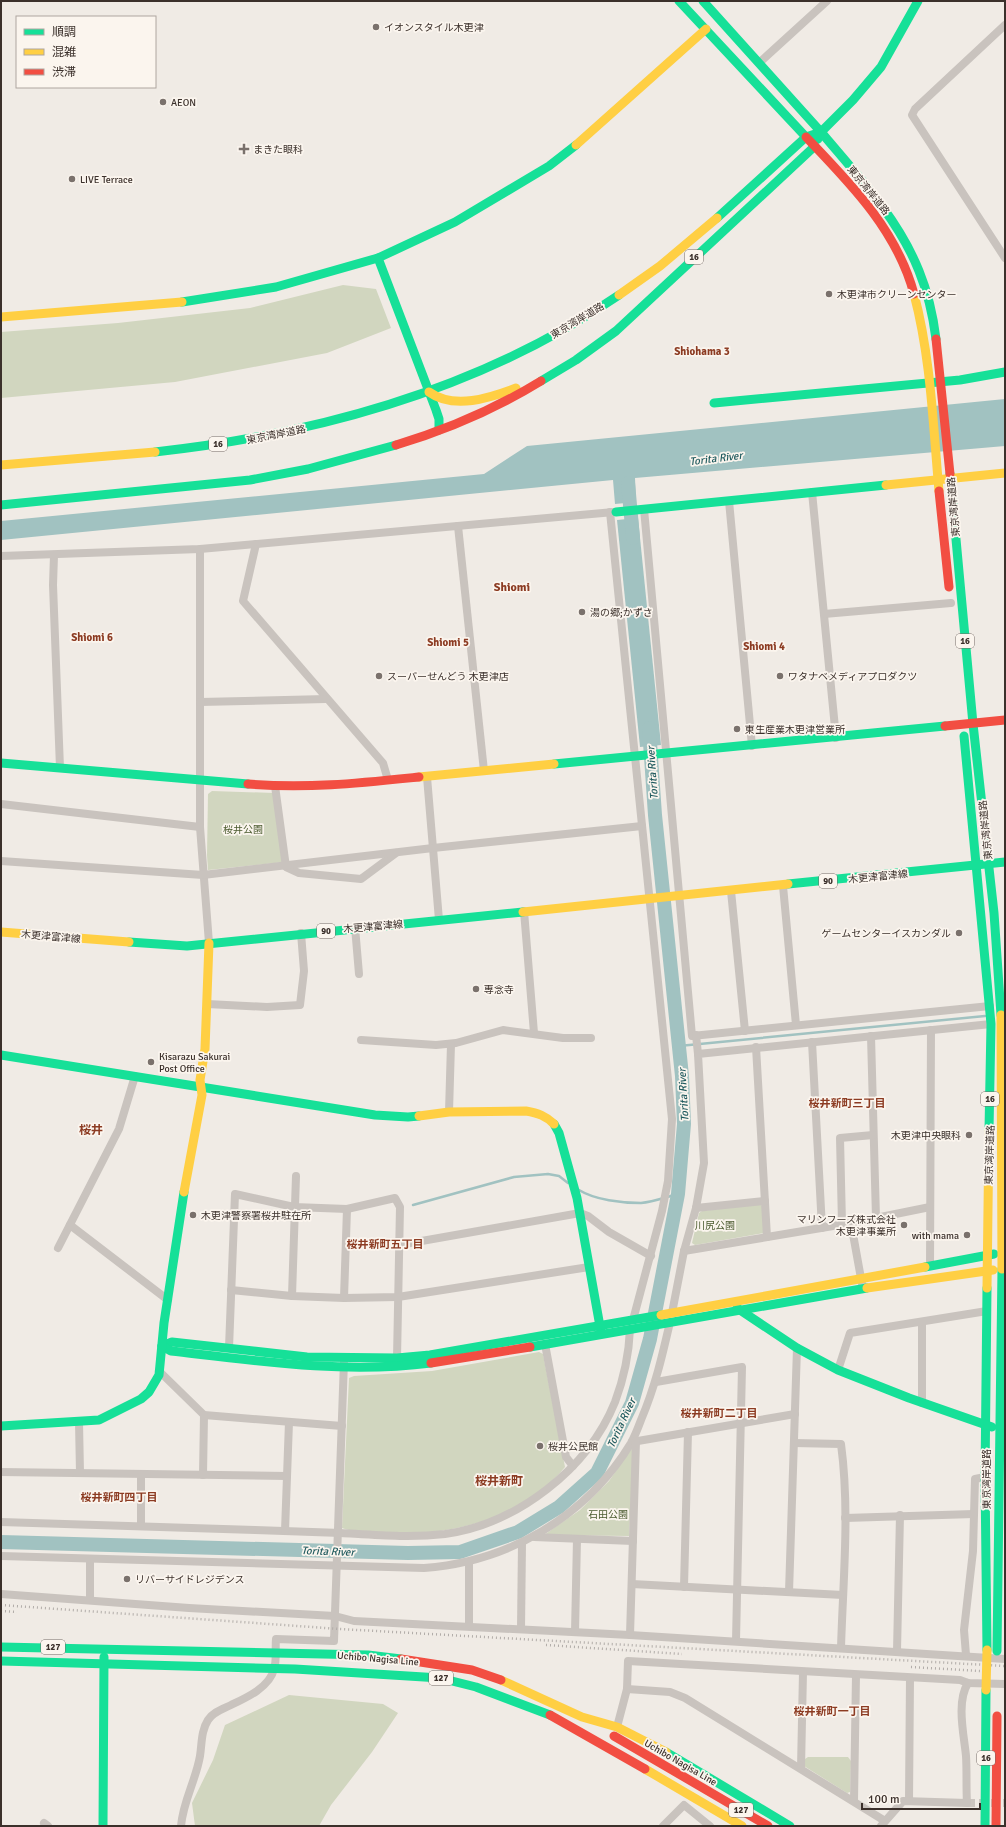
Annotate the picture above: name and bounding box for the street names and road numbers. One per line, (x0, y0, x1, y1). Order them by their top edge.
street label: 東京湾岸道路 (845, 164, 892, 218)
road number: 16 (685, 250, 703, 264)
street label: 東京湾岸道路 (549, 300, 606, 341)
street label: 東京湾岸道路 (246, 423, 307, 447)
road number: 16 (209, 437, 227, 451)
street label: 東京湾岸道路 (945, 477, 963, 537)
road number: 16 (956, 634, 974, 648)
street label: 東京湾岸道路 (977, 799, 995, 860)
street label: 木更津富津線 (848, 868, 909, 886)
road number: 90 (819, 874, 837, 888)
street label: 木更津富津線 (343, 918, 403, 936)
road number: 90 (317, 924, 335, 938)
street label: 木更津富津線 (21, 928, 81, 946)
road number: 16 (981, 1092, 999, 1106)
street label: 東京湾岸道路 (983, 1125, 997, 1185)
street label: 東京湾岸道路 (981, 1449, 993, 1509)
road number: 127 (41, 1640, 65, 1654)
street label: Uchibo Nagisa Line (337, 1649, 419, 1669)
road number: 127 (429, 1671, 453, 1685)
street label: Uchibo Nagisa Line (642, 1737, 719, 1789)
road number: 16 (977, 1751, 995, 1765)
road number: 127 (729, 1803, 753, 1817)

